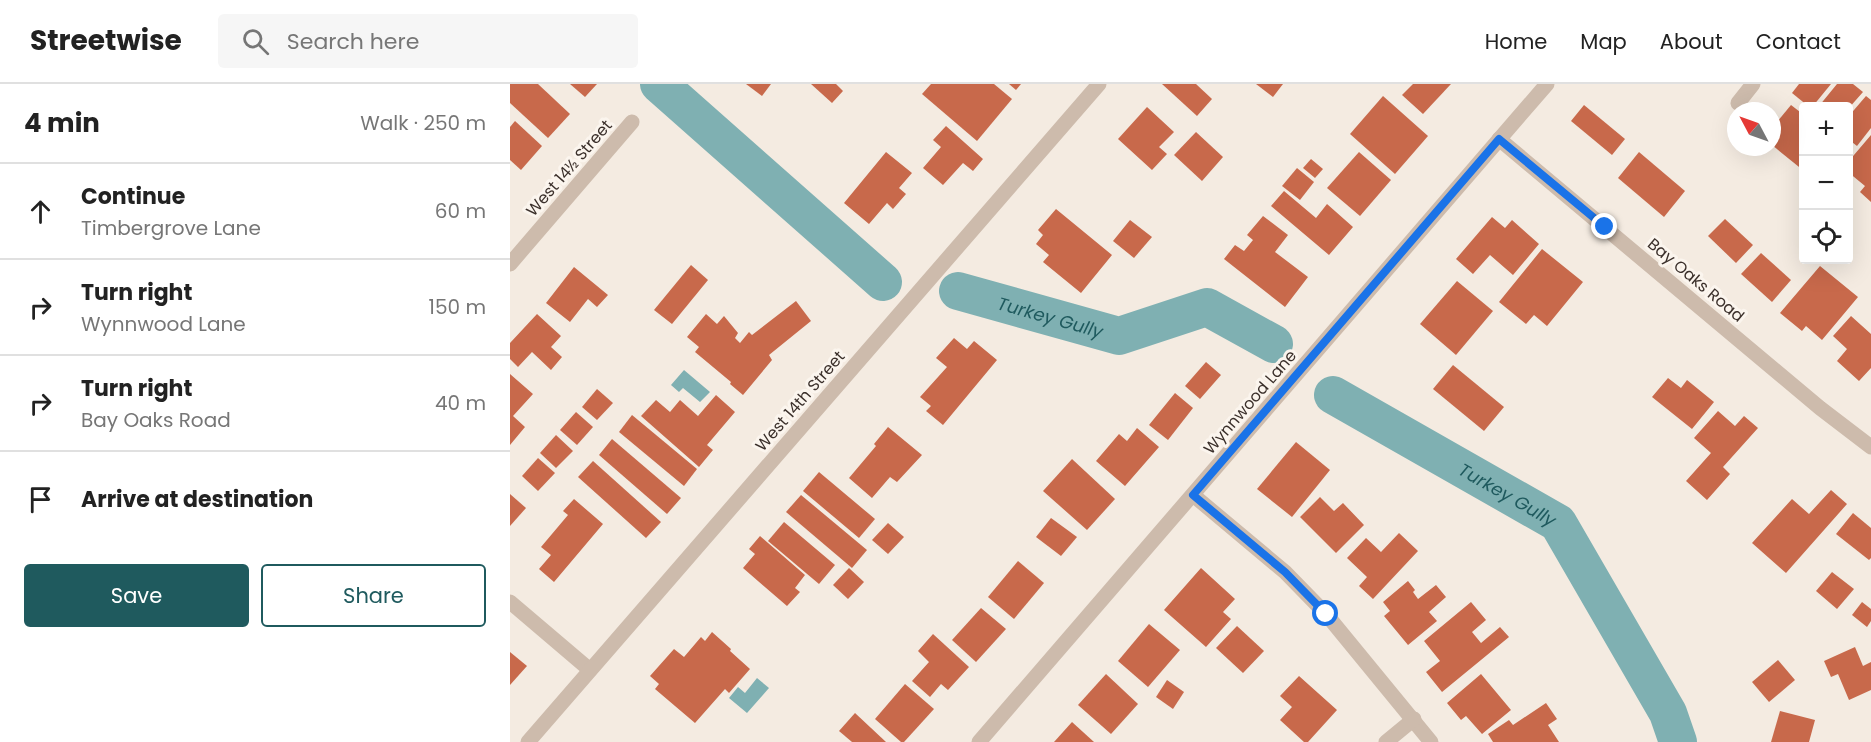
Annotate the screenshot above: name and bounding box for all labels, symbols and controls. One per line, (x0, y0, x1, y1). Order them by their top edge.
search box (218, 14, 638, 68)
text: Streetwise (30, 21, 182, 60)
icon: search (239, 25, 272, 58)
text: Search here (287, 26, 419, 57)
text: Home (1485, 27, 1547, 56)
text: Map (1580, 27, 1627, 56)
text: About (1660, 27, 1723, 56)
text: Contact (1756, 27, 1841, 56)
north arrow (1727, 102, 1781, 156)
map controls (1799, 102, 1853, 264)
button: + (1799, 102, 1853, 156)
text: 4 min (24, 105, 100, 141)
text: Walk · 250 m (360, 109, 486, 137)
street label: West 14½ Street (521, 115, 618, 221)
button: − (1799, 156, 1853, 210)
text: Continue (81, 181, 185, 212)
icon: ahead (24, 195, 57, 228)
text: 60 m (435, 197, 486, 225)
button: locate (1799, 210, 1853, 264)
route end (1591, 213, 1617, 239)
text: Timbergrove Lane (81, 214, 261, 242)
street label: Bay Oaks Road (1643, 233, 1749, 327)
text: Turn right (81, 277, 192, 308)
water label: Turkey Gully (995, 290, 1107, 344)
icon: right (24, 291, 57, 324)
text: 150 m (429, 293, 486, 321)
text: Wynnwood Lane (81, 310, 246, 338)
street label: Wynnwood Lane (1198, 345, 1302, 459)
street label: West 14th Street (750, 346, 850, 456)
text: Turn right (81, 373, 192, 404)
icon: right (24, 387, 57, 420)
text: 40 m (435, 389, 486, 417)
text: Bay Oaks Road (81, 406, 231, 434)
water label: Turkey Gully (1454, 457, 1562, 533)
icon: arrive (24, 483, 57, 516)
text: Arrive at destination (81, 484, 313, 515)
button: Save (24, 564, 249, 627)
button: Share (261, 564, 486, 627)
route start (1312, 600, 1338, 626)

